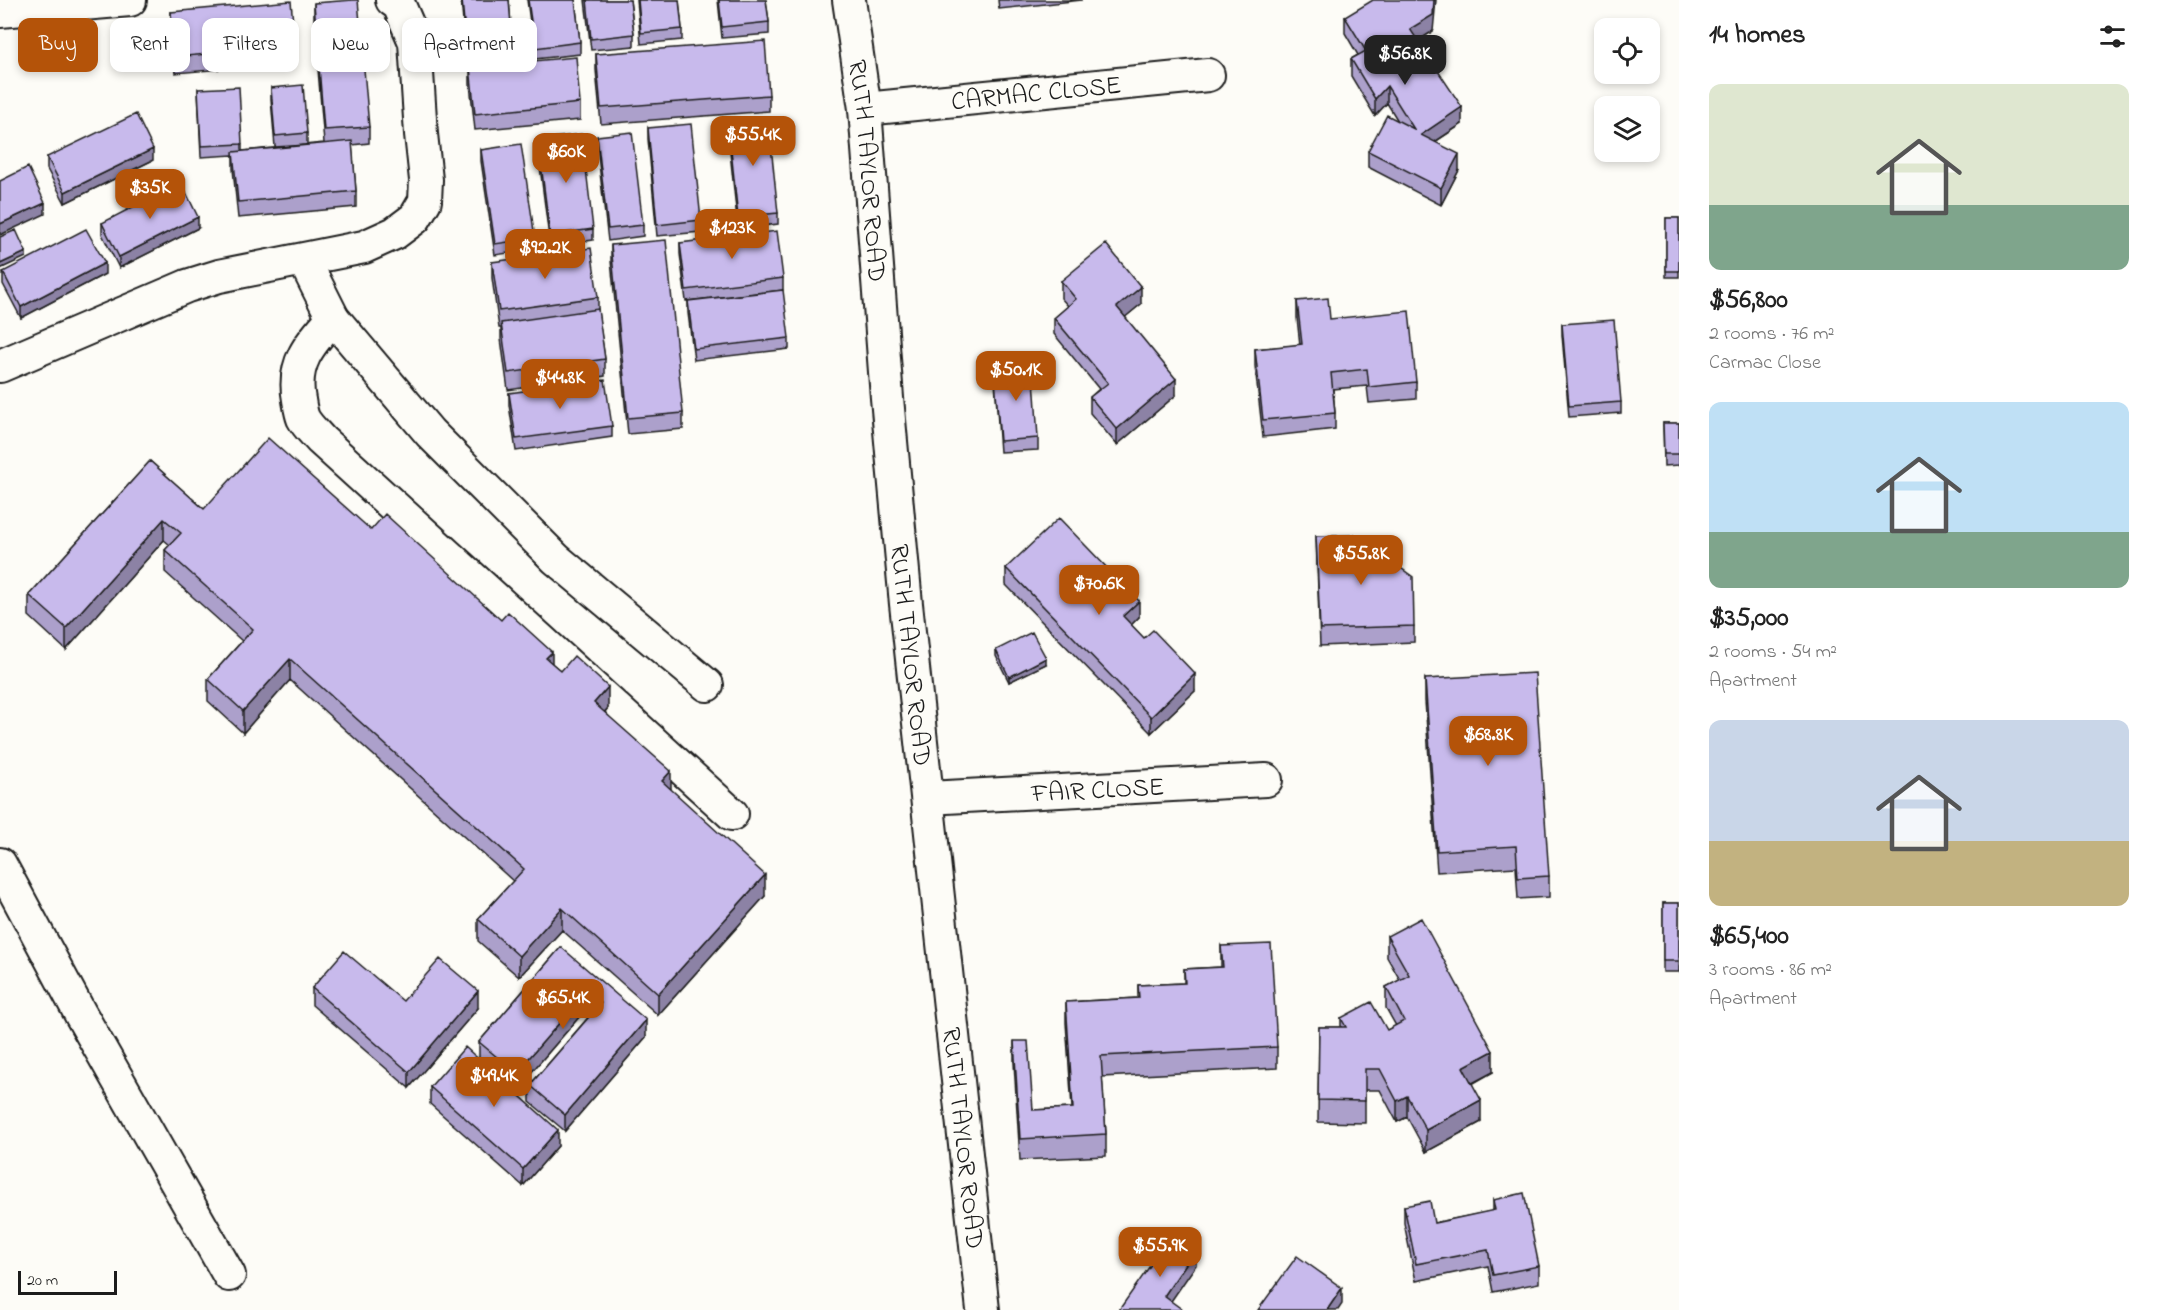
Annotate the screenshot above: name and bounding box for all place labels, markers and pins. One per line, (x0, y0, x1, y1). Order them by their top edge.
pin: $56.8K (1356, 35, 1454, 86)
pin: $55.4K (704, 116, 802, 167)
pin: $60K (530, 133, 602, 184)
pin: $35K (114, 169, 186, 220)
pin: $123K (690, 209, 774, 260)
pin: $92.2K (496, 229, 594, 280)
pin: $50.1K (967, 351, 1065, 402)
pin: $44.8K (511, 359, 609, 410)
pin: $55.8K (1312, 535, 1410, 586)
pin: $70.6K (1050, 565, 1148, 616)
pin: $68.8K (1439, 716, 1537, 767)
pin: $65.4K (514, 979, 612, 1030)
pin: $49.4K (445, 1057, 543, 1108)
pin: $55.9K (1111, 1227, 1209, 1278)

